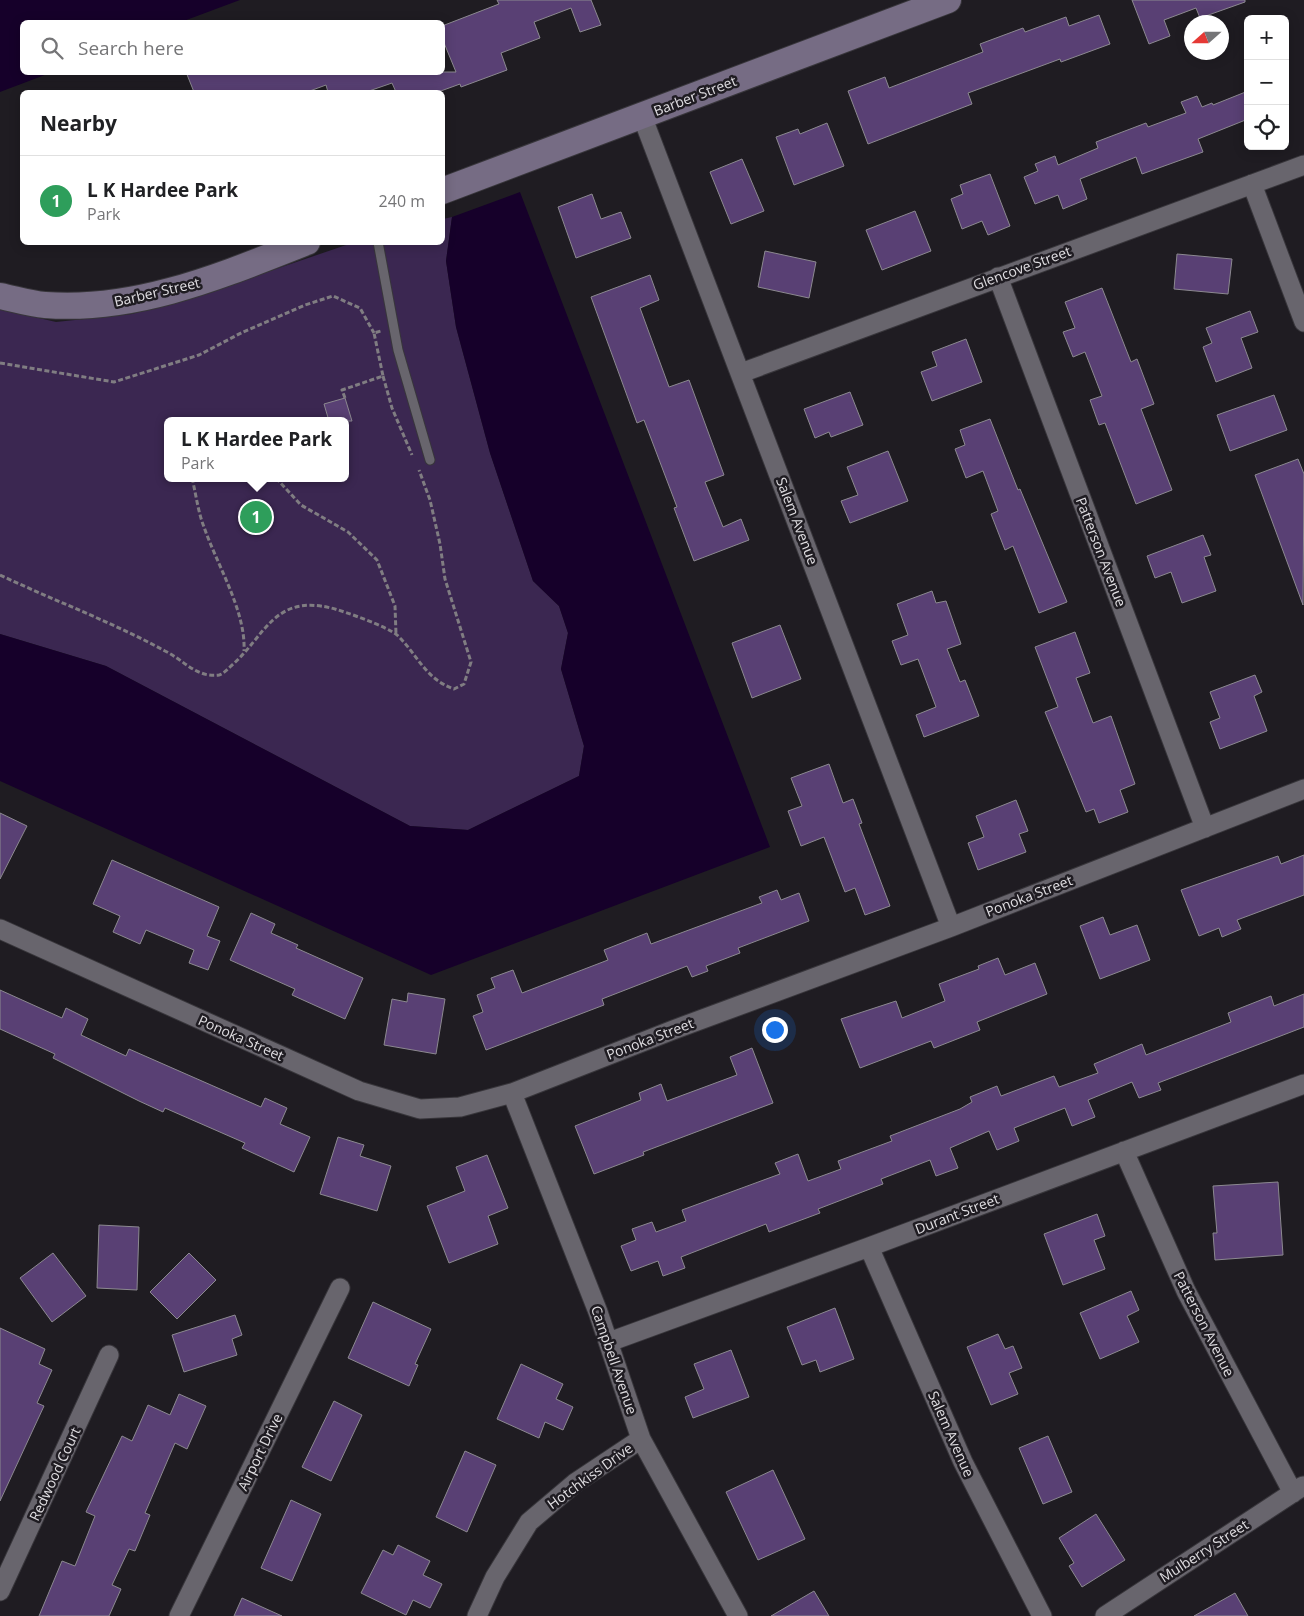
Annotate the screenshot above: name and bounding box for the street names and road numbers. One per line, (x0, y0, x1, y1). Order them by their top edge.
street label: Barber Street (651, 71, 739, 120)
street label: Glencove Street (970, 241, 1073, 294)
street label: Barber Street (112, 272, 202, 311)
street label: Salem Avenue (772, 474, 823, 567)
street label: Patterson Avenue (1072, 494, 1131, 609)
street label: Ponoka Street (983, 870, 1075, 921)
street label: Ponoka Street (195, 1010, 287, 1065)
street label: Ponoka Street (604, 1013, 696, 1064)
street label: Durant Street (912, 1189, 1002, 1238)
street label: Patterson Avenue (1170, 1268, 1239, 1380)
street label: Campbell Avenue (587, 1303, 642, 1417)
street label: Salem Avenue (924, 1388, 979, 1480)
street label: Airport Drive (233, 1410, 286, 1494)
street label: Redwood Court (24, 1424, 85, 1524)
street label: Hotchkiss Drive (543, 1438, 636, 1513)
street label: Mulberry Street (1156, 1515, 1252, 1586)

